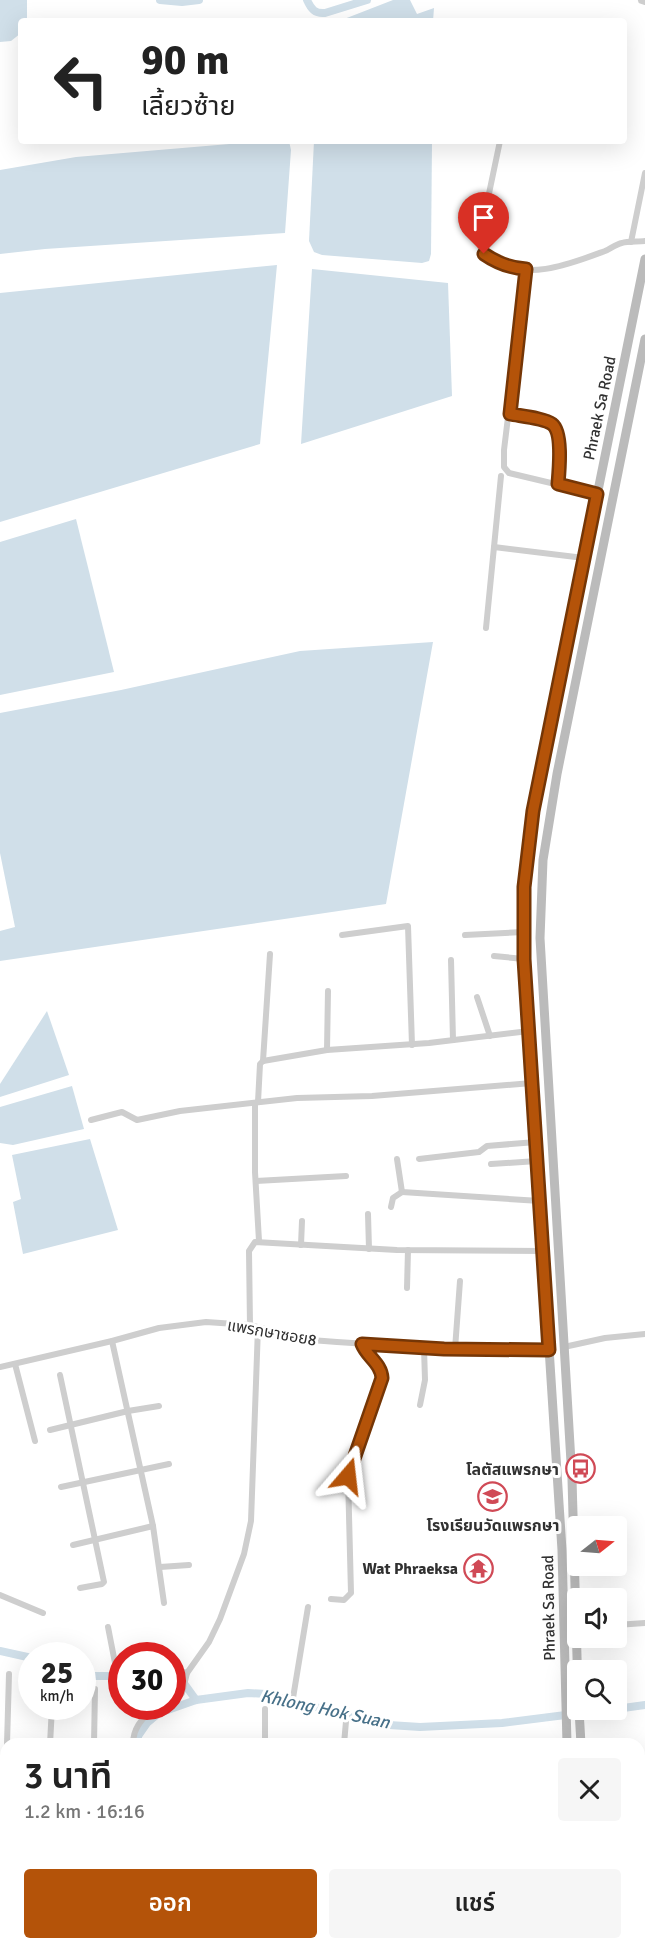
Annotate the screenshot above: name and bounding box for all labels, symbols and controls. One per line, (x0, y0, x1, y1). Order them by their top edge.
text: 90 m (141, 35, 230, 86)
icon: left (42, 42, 120, 120)
text: เลี้ยวซ้าย (141, 90, 235, 123)
pin (458, 192, 509, 254)
icon: arrive (467, 201, 500, 234)
street label: Phraek Sa Road (579, 354, 621, 462)
street label: แพรกษาซอย8 (226, 1315, 318, 1351)
position arrow (316, 1444, 380, 1508)
bus stop icon: โลตัสแพรกษา (564, 1453, 596, 1485)
place label: โลตัสแพรกษา (466, 1460, 559, 1480)
school or university icon: โรงเรียนวัดแพรกษา (477, 1481, 509, 1513)
place label: โรงเรียนวัดแพรกษา (427, 1516, 560, 1536)
north arrow (567, 1516, 627, 1576)
map controls (567, 1516, 627, 1720)
temple icon: Wat Phraeksa (463, 1552, 495, 1584)
street label: Phraek Sa Road (538, 1555, 560, 1661)
place label: Wat Phraeksa (362, 1559, 458, 1579)
button: sound (567, 1588, 627, 1648)
speed limit sign: 30 (108, 1642, 186, 1720)
text: 25 (41, 1655, 73, 1692)
button: search (567, 1660, 627, 1720)
water label: Khlong Hok Suan (258, 1685, 393, 1734)
text: km/h (40, 1687, 74, 1705)
text: 3 นาที (24, 1754, 112, 1799)
button: close (558, 1758, 621, 1821)
text: 1.2 km · 16:16 (24, 1799, 145, 1824)
button: ออก (24, 1869, 317, 1938)
button: แชร์ (329, 1869, 621, 1938)

